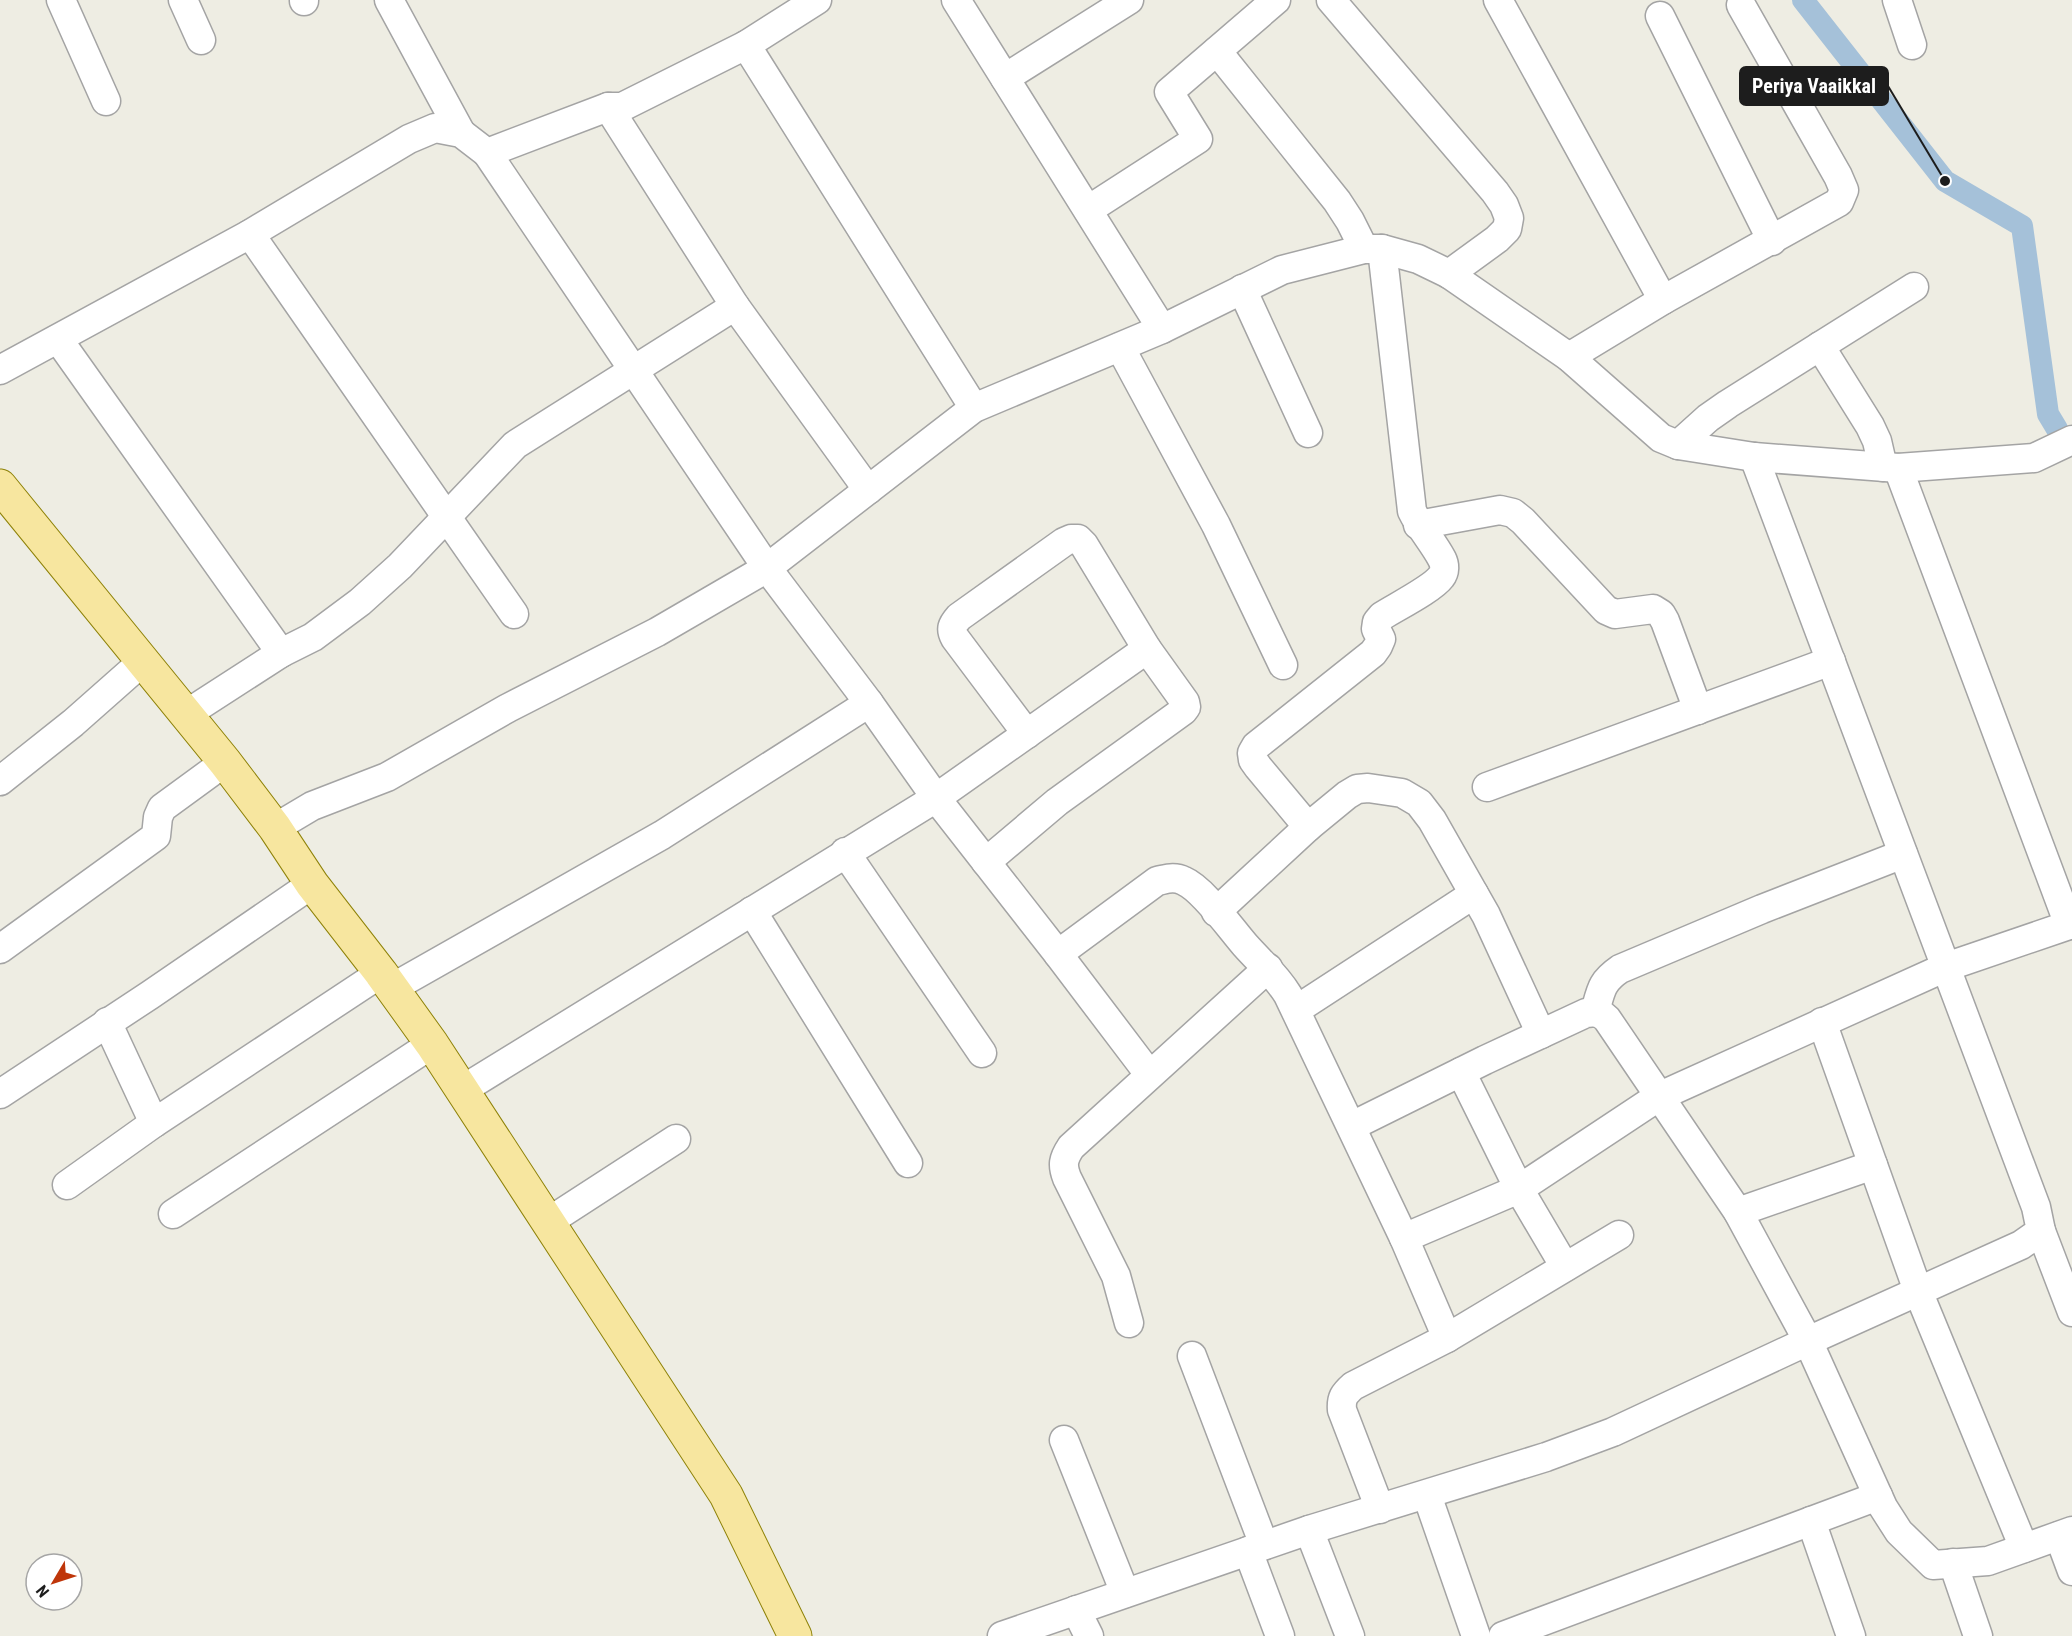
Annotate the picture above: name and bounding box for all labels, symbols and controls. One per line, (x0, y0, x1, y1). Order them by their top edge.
callout: Periya Vaaikkal (1740, 67, 1888, 105)
text: Periya Vaaikkal (1752, 74, 1876, 98)
north arrow (24, 1552, 84, 1612)
text: N (32, 1581, 53, 1601)

